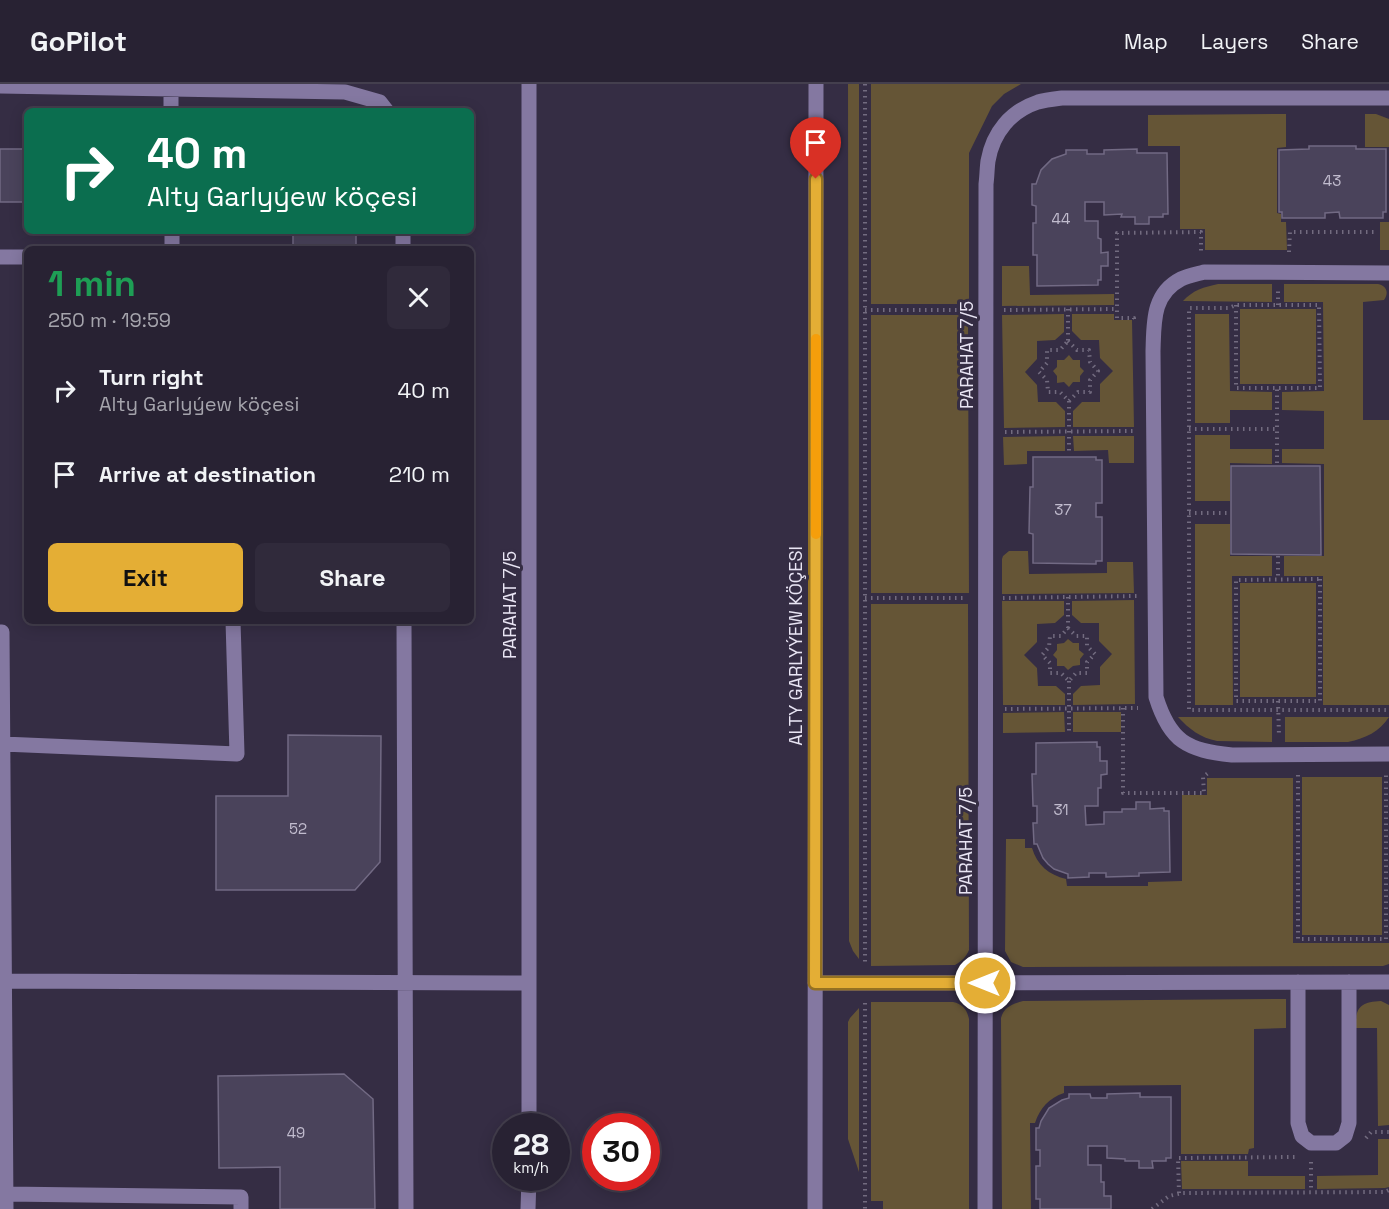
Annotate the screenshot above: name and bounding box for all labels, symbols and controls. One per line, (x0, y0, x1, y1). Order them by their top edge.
text: GoPilot (30, 23, 127, 59)
text: Map (1124, 28, 1168, 55)
text: Layers (1201, 28, 1268, 55)
text: Share (1301, 28, 1359, 55)
pin (790, 117, 841, 179)
icon: arrive (799, 126, 832, 159)
text: 40 m (147, 127, 247, 180)
icon: right (48, 132, 126, 210)
house number: 43 (1323, 171, 1341, 190)
text: Alty Garlyýew köçesi (147, 179, 417, 214)
house number: 44 (1052, 209, 1070, 228)
text: 1 min (48, 261, 136, 307)
button: close (387, 266, 450, 329)
street label: PARAHAT 7/5 (955, 301, 978, 409)
text: 250 m · 19:59 (48, 307, 171, 333)
text: Turn right (99, 363, 204, 391)
icon: right (48, 374, 81, 407)
text: 40 m (398, 376, 450, 404)
text: Alty Garlyýew köçesi (99, 391, 299, 417)
icon: arrive (48, 458, 81, 491)
text: Arrive at destination (99, 460, 316, 488)
text: 210 m (389, 460, 450, 488)
house number: 37 (1054, 500, 1072, 519)
button: Exit (48, 543, 243, 612)
button: Share (255, 543, 450, 612)
street label: ALTY GARLYÝEW KÖÇESI (784, 546, 807, 746)
street label: PARAHAT 7/5 (498, 551, 521, 659)
street label: PARAHAT 7/5 (954, 787, 977, 895)
house number: 31 (1053, 800, 1069, 819)
house number: 52 (289, 819, 307, 838)
position arrow (953, 951, 1017, 1015)
speed limit sign: 30 (582, 1113, 660, 1191)
house number: 49 (287, 1123, 305, 1142)
text: 28 (513, 1125, 549, 1164)
text: km/h (513, 1158, 549, 1177)

